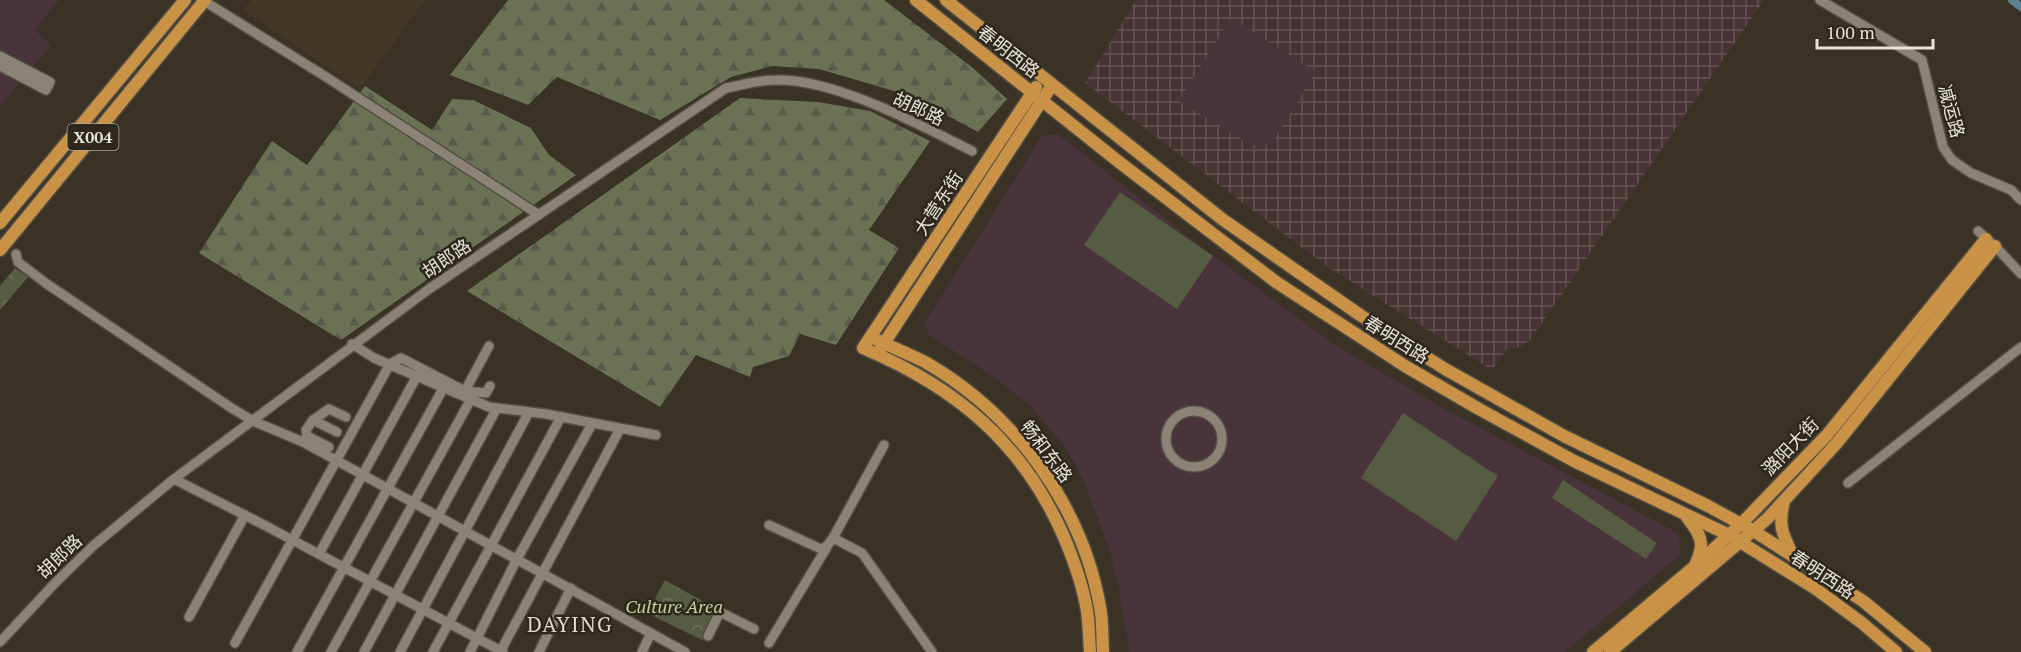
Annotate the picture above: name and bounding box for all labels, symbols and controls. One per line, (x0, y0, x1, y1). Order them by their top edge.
scale bar (1817, 12, 1932, 50)
street label: 春明西路 (973, 19, 1045, 83)
text: 100 m (1826, 20, 1875, 44)
street label: 减运路 (1933, 82, 1971, 140)
street label: 胡郎路 (889, 86, 949, 130)
road number: X004 (68, 124, 118, 150)
street label: 大营东街 (908, 166, 968, 240)
street label: 胡郎路 (417, 233, 475, 283)
street label: 春明西路 (1360, 310, 1434, 368)
street label: 潞阳大街 (1756, 412, 1824, 480)
street label: 畅和东路 (1016, 415, 1078, 487)
street label: 胡郎路 (31, 529, 87, 583)
street label: 春明西路 (1786, 544, 1860, 604)
park label: Culture Area (625, 594, 723, 618)
district label: DAYING (527, 610, 613, 638)

